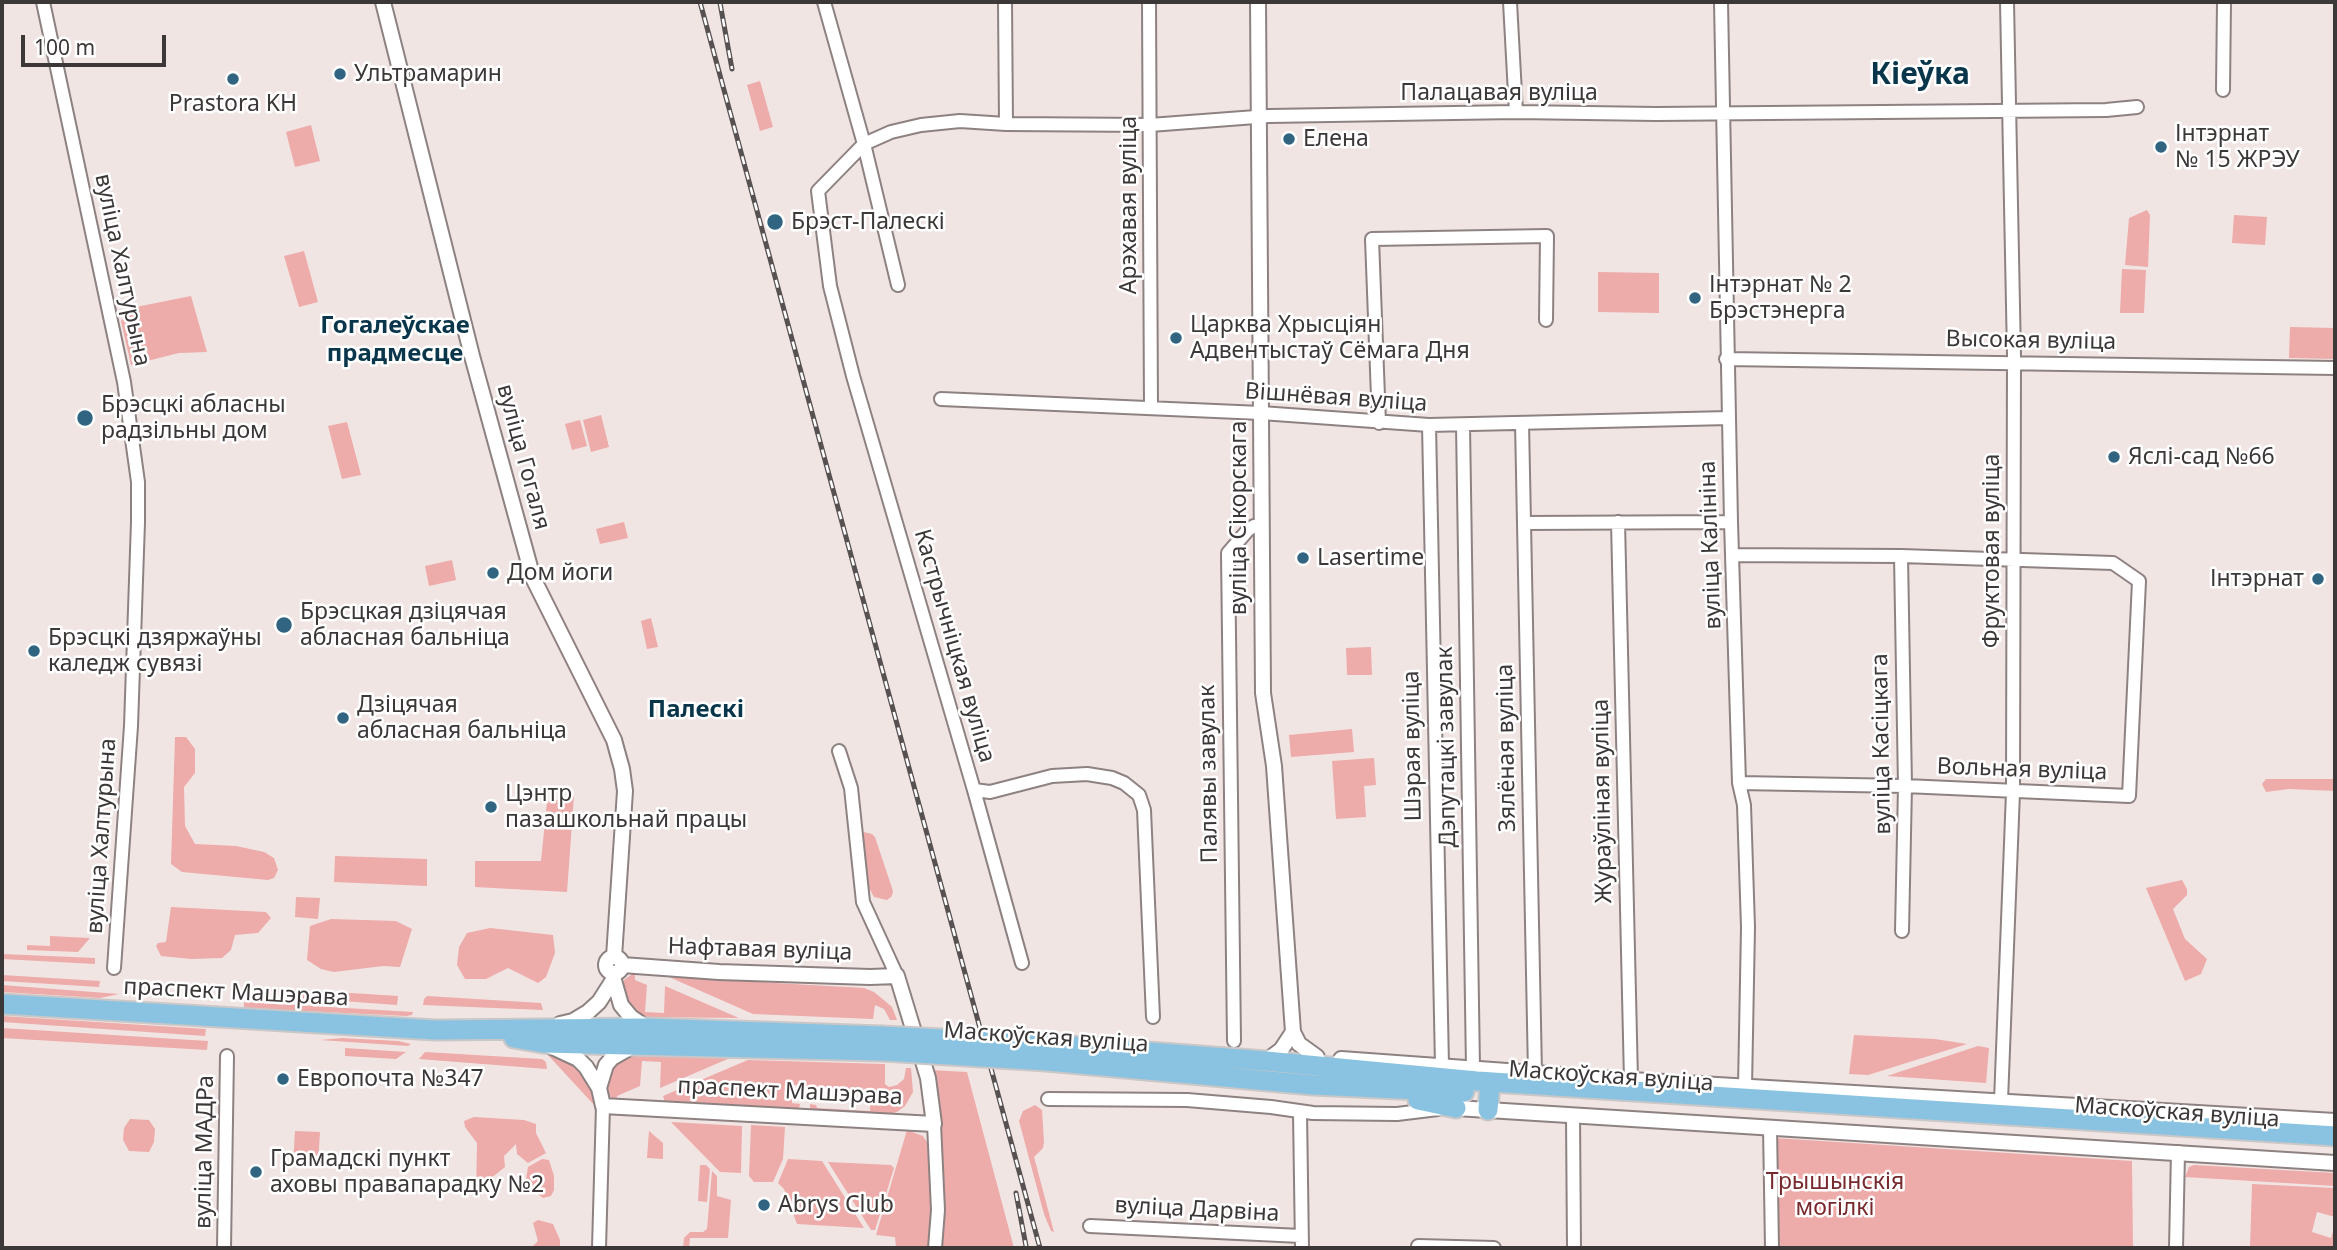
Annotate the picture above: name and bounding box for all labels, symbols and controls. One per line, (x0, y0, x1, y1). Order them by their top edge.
scale bar (24, 21, 170, 65)
text: 100 m (34, 33, 95, 61)
district label: Кіеўка (1870, 57, 1970, 93)
place label: Ультрамарин (354, 60, 502, 88)
marker: Ультрамарин (332, 66, 348, 82)
marker: Prastora KH (225, 71, 241, 87)
street label: Палацавая вуліца (1400, 79, 1598, 107)
place label: Prastora KH (169, 90, 297, 118)
street label: Арэхавая вуліца (1115, 116, 1143, 294)
place label: Інтэрнат № 15 ЖРЭУ (2175, 120, 2300, 174)
place label: Елена (1303, 125, 1369, 153)
marker: Елена (1281, 131, 1297, 147)
marker: Інтэрнат № 15 ЖРЭУ (2153, 139, 2169, 155)
street label: вуліца Халтурына (88, 171, 156, 369)
place label: Брэст-Палескі (791, 208, 945, 236)
marker: Брэст-Палескі (765, 212, 785, 232)
place label: Інтэрнат № 2 Брэстэнерга (1709, 271, 1852, 325)
marker: Інтэрнат № 2 Брэстэнерга (1687, 290, 1703, 306)
place label: Царква Хрысціян Адвентыстаў Сёмага Дня (1190, 311, 1470, 365)
district label: Гогалеўскае прадмесце (320, 312, 470, 368)
street label: Высокая вуліца (1945, 326, 2117, 356)
marker: Царква Хрысціян Адвентыстаў Сёмага Дня (1168, 330, 1184, 346)
street label: Вішнёвая вуліца (1244, 378, 1428, 418)
street label: вуліца Гогаля (490, 381, 556, 533)
place label: Брэсцкі абласны радзільны дом (101, 391, 286, 445)
marker: Брэсцкі абласны радзільны дом (75, 408, 95, 428)
street label: вуліца Сікорскага (1225, 421, 1253, 615)
place label: Яслі-сад №66 (2128, 443, 2275, 471)
marker: Яслі-сад №66 (2106, 449, 2122, 465)
street label: Фруктовая вуліца (1978, 454, 2006, 648)
street label: вуліца Калініна (1694, 460, 1728, 630)
street label: Кастрычніцкая вуліца (907, 526, 1001, 766)
place label: Lasertime (1317, 544, 1424, 572)
marker: Lasertime (1295, 550, 1311, 566)
place label: Дом йоги (507, 559, 613, 587)
marker: Дом йоги (485, 565, 501, 581)
place label: Інтэрнат (2210, 565, 2304, 593)
marker: Інтэрнат (2310, 571, 2326, 587)
place label: Брэсцкая дзіцячая абласная бальніца (300, 598, 510, 652)
marker: Брэсцкая дзіцячая абласная бальніца (274, 615, 294, 635)
place label: Брэсцкі дзяржаўны каледж сувязі (48, 624, 262, 678)
marker: Брэсцкі дзяржаўны каледж сувязі (26, 643, 42, 659)
street label: Дэпутацкі завулак (1431, 646, 1463, 848)
street label: вуліца Касіцкага (1867, 653, 1897, 835)
street label: Зялёная вуліца (1492, 664, 1522, 832)
street label: Шэрая вуліца (1398, 670, 1428, 822)
street label: Палявы завулак (1194, 684, 1224, 864)
place label: Дзіцячая абласная бальніца (357, 691, 567, 745)
district label: Палескі (648, 696, 744, 724)
street label: Жураўліная вуліца (1587, 698, 1619, 904)
marker: Дзіцячая абласная бальніца (335, 710, 351, 726)
street label: вуліца Халтурына (81, 737, 123, 935)
street label: Вольная вуліца (1936, 753, 2108, 787)
place label: Цэнтр пазашкольнай працы (505, 780, 747, 834)
marker: Цэнтр пазашкольнай працы (483, 799, 499, 815)
street label: Нафтавая вуліца (667, 933, 853, 967)
street label: праспект Машэрава (123, 973, 349, 1013)
street label: Маскоўская вуліца (943, 1017, 1149, 1059)
street label: Маскоўская вуліца (1508, 1056, 1714, 1098)
place label: Европочта №347 (297, 1065, 484, 1093)
marker: Европочта №347 (275, 1071, 291, 1087)
street label: праспект Машэрава (677, 1072, 903, 1112)
street label: вуліца МАДРа (190, 1075, 220, 1229)
street label: Маскоўская вуліца (2074, 1092, 2280, 1134)
place label: Грамадскі пункт аховы правапарадку №2 (270, 1145, 544, 1199)
marker: Грамадскі пункт аховы правапарадку №2 (248, 1164, 264, 1180)
park label: Трышынскія могілкі (1766, 1168, 1904, 1222)
place label: Abrys Club (778, 1191, 894, 1219)
street label: вуліца Дарвіна (1114, 1192, 1280, 1228)
marker: Abrys Club (756, 1197, 772, 1213)

